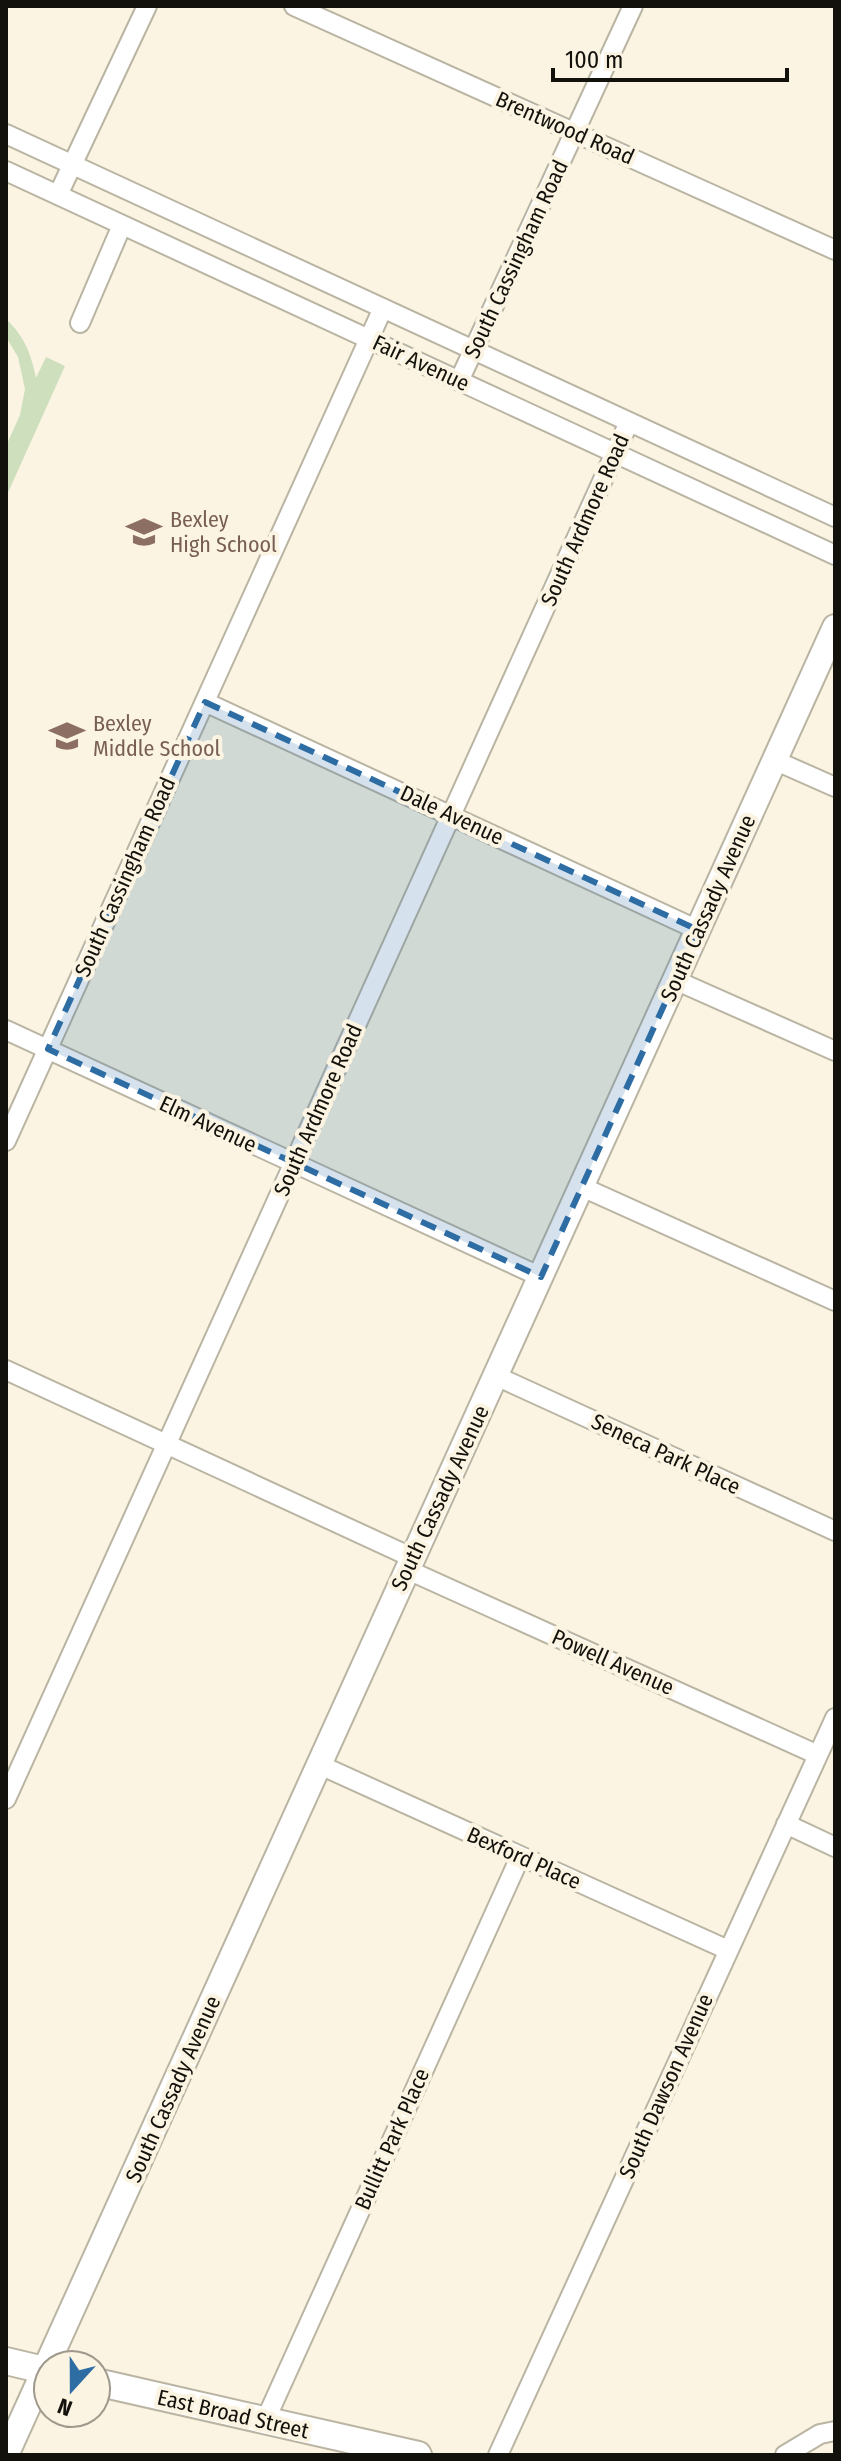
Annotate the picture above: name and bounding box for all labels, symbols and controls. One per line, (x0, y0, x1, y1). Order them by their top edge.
scale bar (553, 32, 787, 82)
text: 100 m (565, 46, 623, 74)
street label: Brentwood Road (492, 85, 638, 171)
street label: South Cassingham Road (458, 156, 574, 362)
street label: Fair Avenue (368, 329, 474, 397)
street label: South Ardmore Road (535, 430, 635, 610)
place label: Bexley High School (170, 506, 277, 558)
school or university icon: Bexley High School (125, 513, 163, 551)
place label: Bexley Middle School (93, 710, 221, 762)
school or university icon: Bexley Middle School (48, 717, 86, 755)
street label: South Cassingham Road (69, 773, 181, 981)
street label: Dale Avenue (396, 779, 508, 851)
street label: South Cassady Avenue (655, 810, 761, 1006)
street label: South Ardmore Road (268, 1020, 368, 1200)
street label: Elm Avenue (155, 1090, 261, 1158)
street label: South Cassady Avenue (385, 1401, 495, 1595)
street label: Seneca Park Place (587, 1408, 745, 1500)
street label: Powell Avenue (548, 1623, 678, 1701)
street label: Bexford Place (463, 1821, 585, 1895)
street label: South Dawson Avenue (613, 1989, 719, 2183)
street label: South Cassady Avenue (120, 1991, 226, 2187)
street label: Bullitt Park Place (349, 2064, 435, 2214)
north arrow (32, 2349, 112, 2429)
street label: East Broad Street (155, 2383, 312, 2445)
text: N (54, 2392, 76, 2422)

